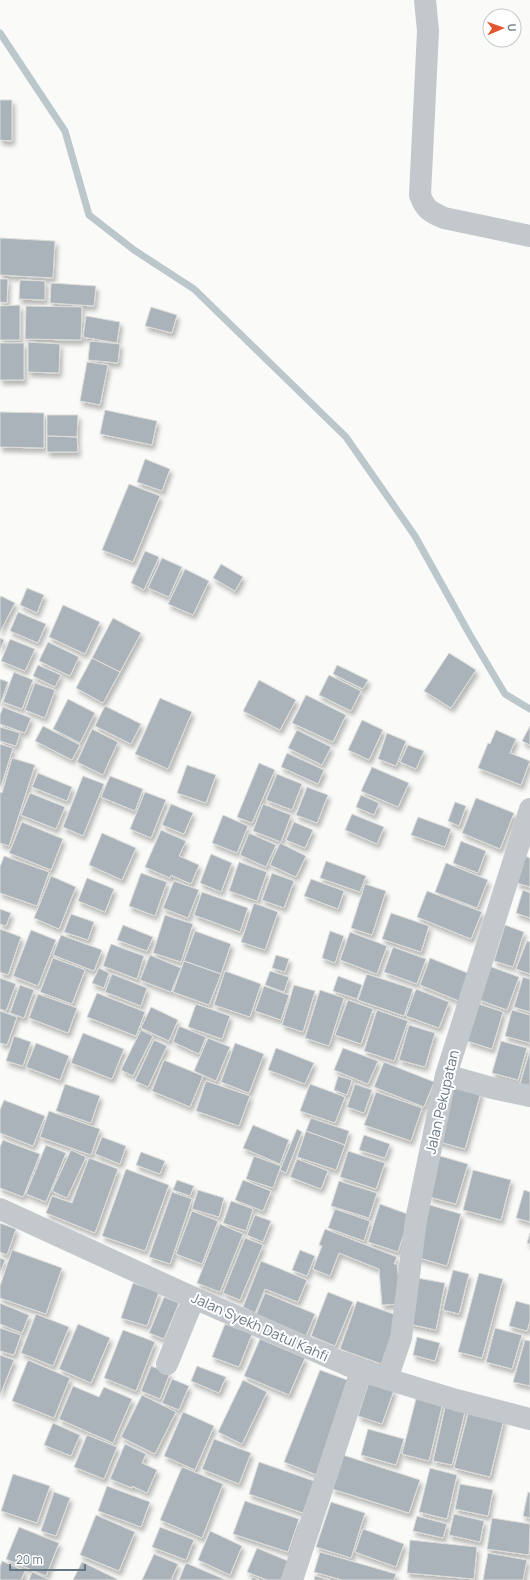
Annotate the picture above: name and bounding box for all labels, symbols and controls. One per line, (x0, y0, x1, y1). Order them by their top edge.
north arrow (482, 8, 522, 48)
text: U (505, 23, 520, 32)
street label: Jalan Pekupatan (420, 1048, 463, 1156)
street label: Jalan Syekh Datul Kahfi (189, 1288, 332, 1365)
scale bar (10, 1546, 85, 1572)
text: 20 m (16, 1551, 43, 1568)

